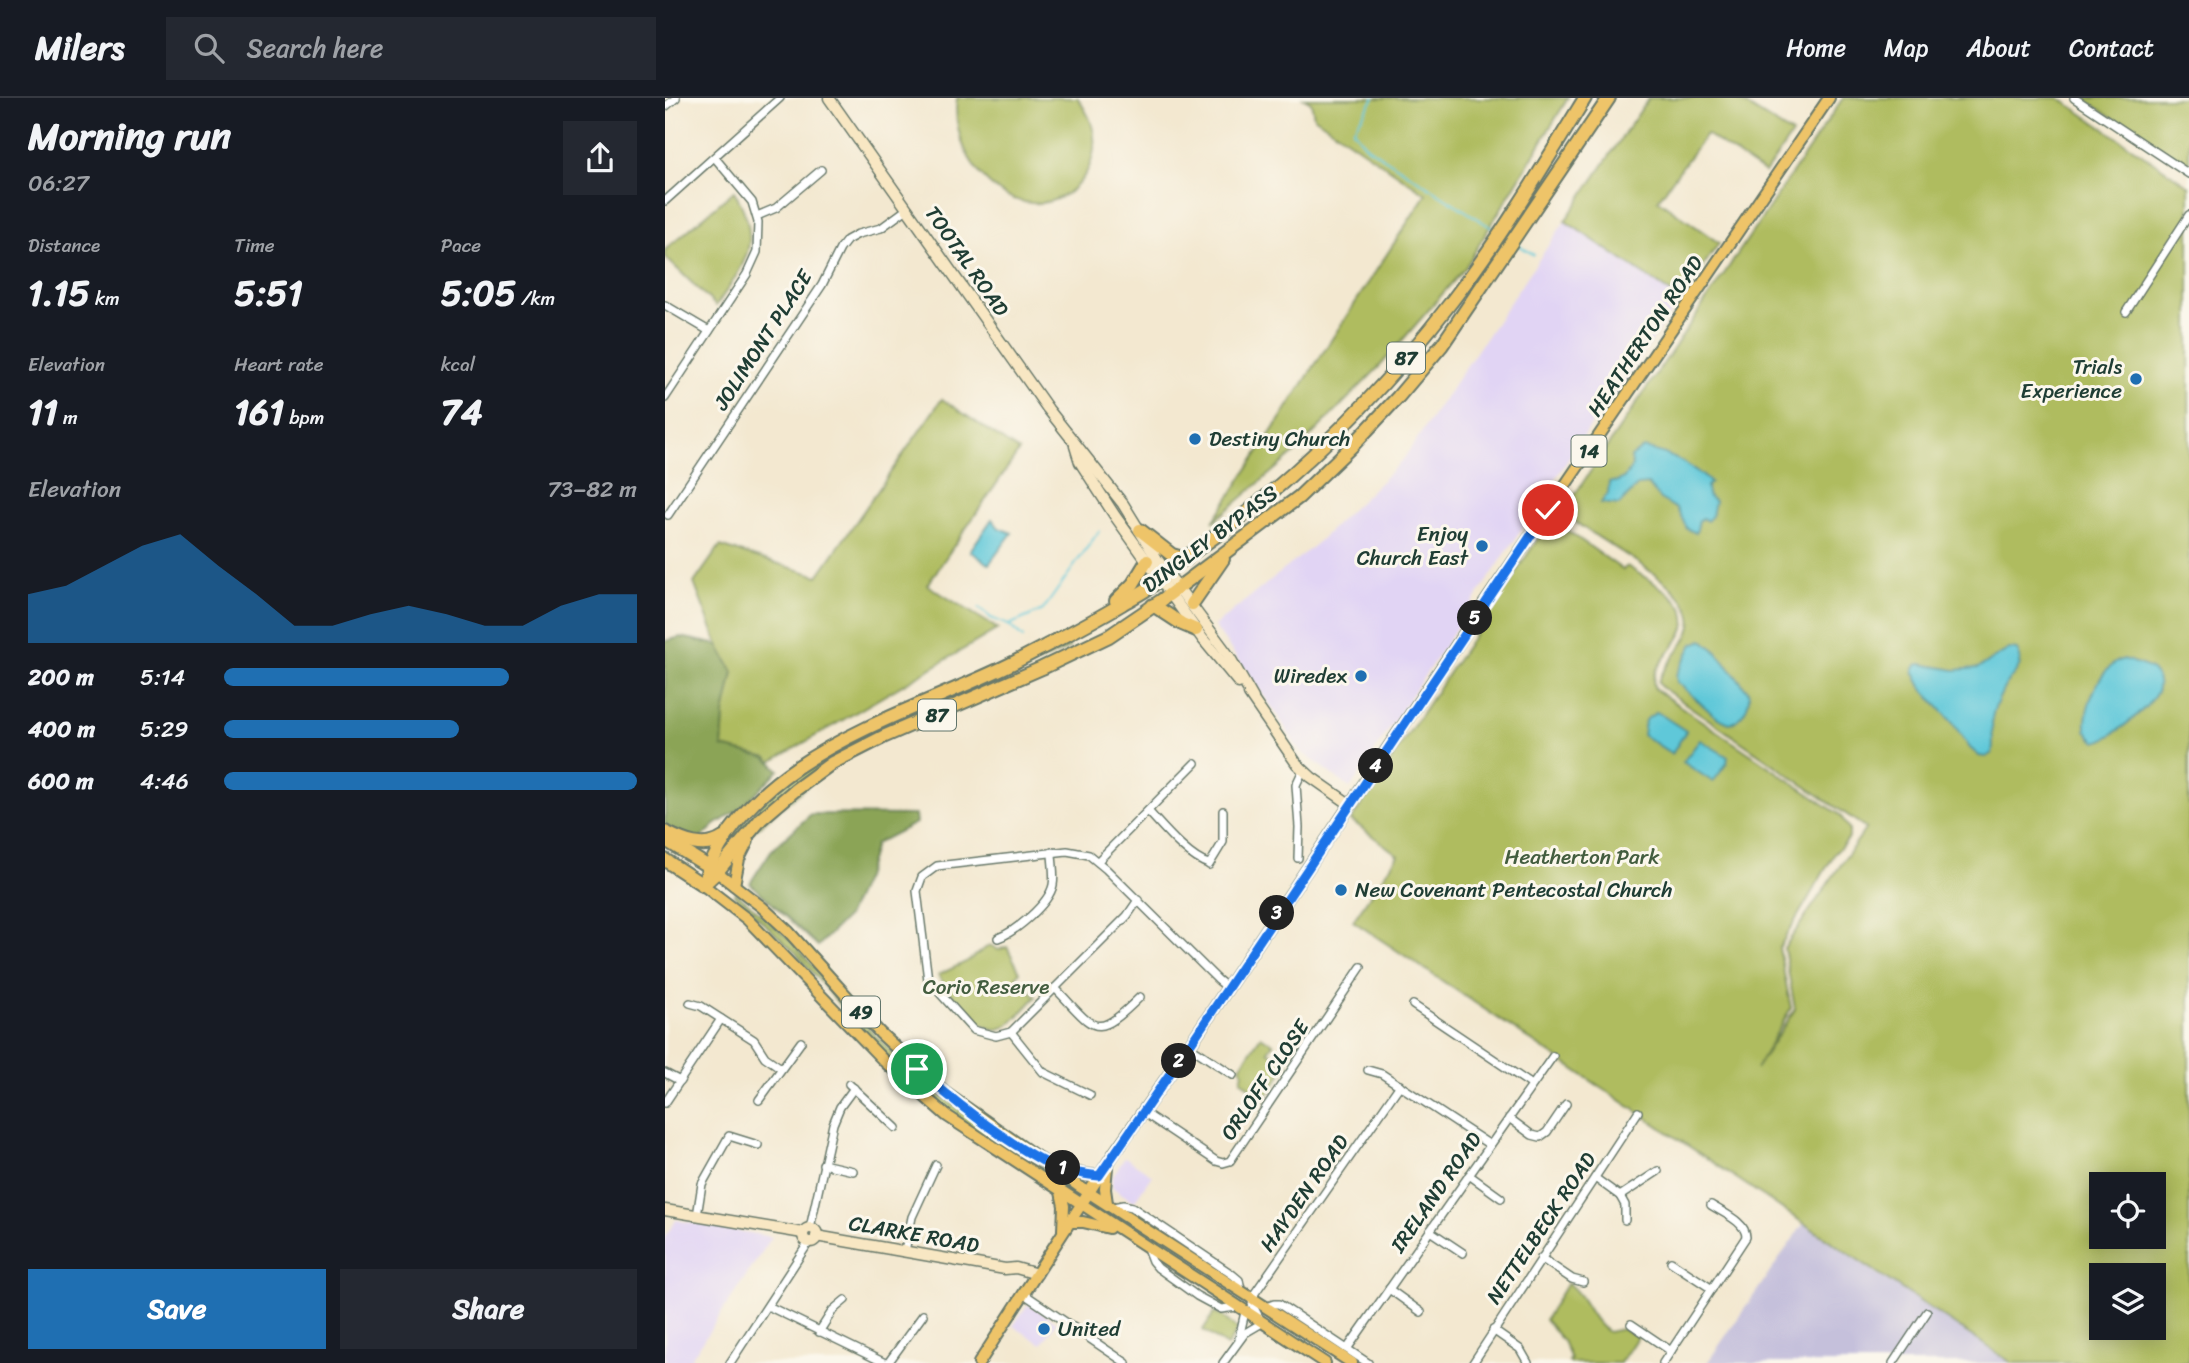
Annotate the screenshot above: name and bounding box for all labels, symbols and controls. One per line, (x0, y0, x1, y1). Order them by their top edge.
search box (166, 17, 656, 80)
text: Milers (35, 19, 124, 77)
text: Search here (246, 25, 383, 71)
text: Home (1786, 27, 1846, 69)
text: Map (1884, 27, 1928, 69)
text: About (1966, 27, 2031, 69)
text: Contact (2069, 27, 2154, 69)
icon: search (190, 29, 228, 67)
text: Morning run (28, 103, 231, 170)
button: share (563, 121, 637, 195)
text: 06:27 (28, 163, 89, 204)
street label: TOOTAL ROAD (914, 197, 1020, 325)
text: Distance (28, 229, 100, 262)
text: Time (234, 229, 275, 262)
text: Pace (441, 229, 481, 262)
street label: HEATHERTON ROAD (1577, 247, 1714, 425)
street label: JOLIMONT PLACE (703, 261, 824, 419)
text: 1.15 (28, 262, 90, 324)
text: 5:51 (234, 262, 303, 324)
text: 5:05 (441, 262, 516, 324)
text: km (90, 282, 120, 315)
text: /km (516, 282, 555, 315)
road number: 87 (1387, 342, 1425, 374)
text: Elevation (28, 348, 105, 381)
text: Heart rate (234, 348, 324, 381)
text: kcal (441, 348, 475, 381)
place label: Trials Experience (2021, 348, 2122, 410)
marker: Trials Experience (2128, 371, 2144, 387)
text: 11 (28, 381, 58, 443)
text: 161 (234, 381, 284, 443)
text: 74 (441, 381, 483, 443)
text: m (58, 401, 78, 434)
text: bpm (284, 401, 324, 434)
place label: Destiny Church (1209, 420, 1350, 458)
marker: Destiny Church (1187, 431, 1203, 447)
road number: 14 (1571, 436, 1607, 466)
text: Elevation (28, 469, 121, 510)
text: 73–82 m (547, 469, 637, 510)
street label: DINGLEY BYPASS (1134, 475, 1286, 603)
pin (1518, 480, 1578, 540)
icon: check (1529, 491, 1567, 529)
place label: Enjoy Church East (1357, 515, 1470, 577)
marker: Enjoy Church East (1474, 538, 1490, 554)
pin: 5 (1457, 601, 1493, 636)
text: 5 (1469, 601, 1480, 634)
text: 200 m (28, 657, 94, 698)
text: 5:14 (140, 657, 185, 698)
place label: Wiredex (1274, 657, 1347, 695)
marker: Wiredex (1353, 668, 1369, 684)
road number: 87 (918, 700, 956, 730)
text: 400 m (28, 709, 95, 750)
text: 5:29 (140, 709, 188, 750)
pin: 4 (1359, 748, 1393, 784)
text: 4 (1370, 749, 1381, 782)
text: 600 m (28, 761, 94, 802)
text: 4:46 (140, 761, 189, 802)
park label: Heatherton Park (1505, 838, 1660, 876)
place label: New Covenant Pentecostal Church (1355, 871, 1673, 909)
marker: New Covenant Pentecostal Church (1333, 882, 1349, 898)
pin: 3 (1259, 896, 1295, 930)
text: 3 (1271, 896, 1282, 929)
park label: Corio Reserve (923, 968, 1049, 1006)
road number: 49 (842, 996, 880, 1028)
street label: ORLOFF CLOSE (1210, 1011, 1320, 1148)
pin (887, 1039, 947, 1099)
pin: 2 (1161, 1044, 1197, 1079)
text: 2 (1173, 1044, 1184, 1077)
icon: arrive (898, 1050, 936, 1088)
street label: IRELAND ROAD (1379, 1123, 1492, 1262)
street label: HAYDEN ROAD (1249, 1126, 1359, 1260)
street label: NETTELBECK ROAD (1476, 1143, 1607, 1312)
pin: 1 (1045, 1150, 1081, 1186)
text: 1 (1058, 1151, 1067, 1184)
map controls (2089, 1172, 2166, 1340)
button: locate (2089, 1172, 2166, 1249)
street label: CLARKE ROAD (846, 1204, 983, 1264)
button: layers (2089, 1263, 2166, 1340)
button: Save (28, 1269, 326, 1349)
button: Share (340, 1269, 637, 1349)
place label: United (1058, 1310, 1122, 1348)
marker: United (1036, 1321, 1052, 1337)

